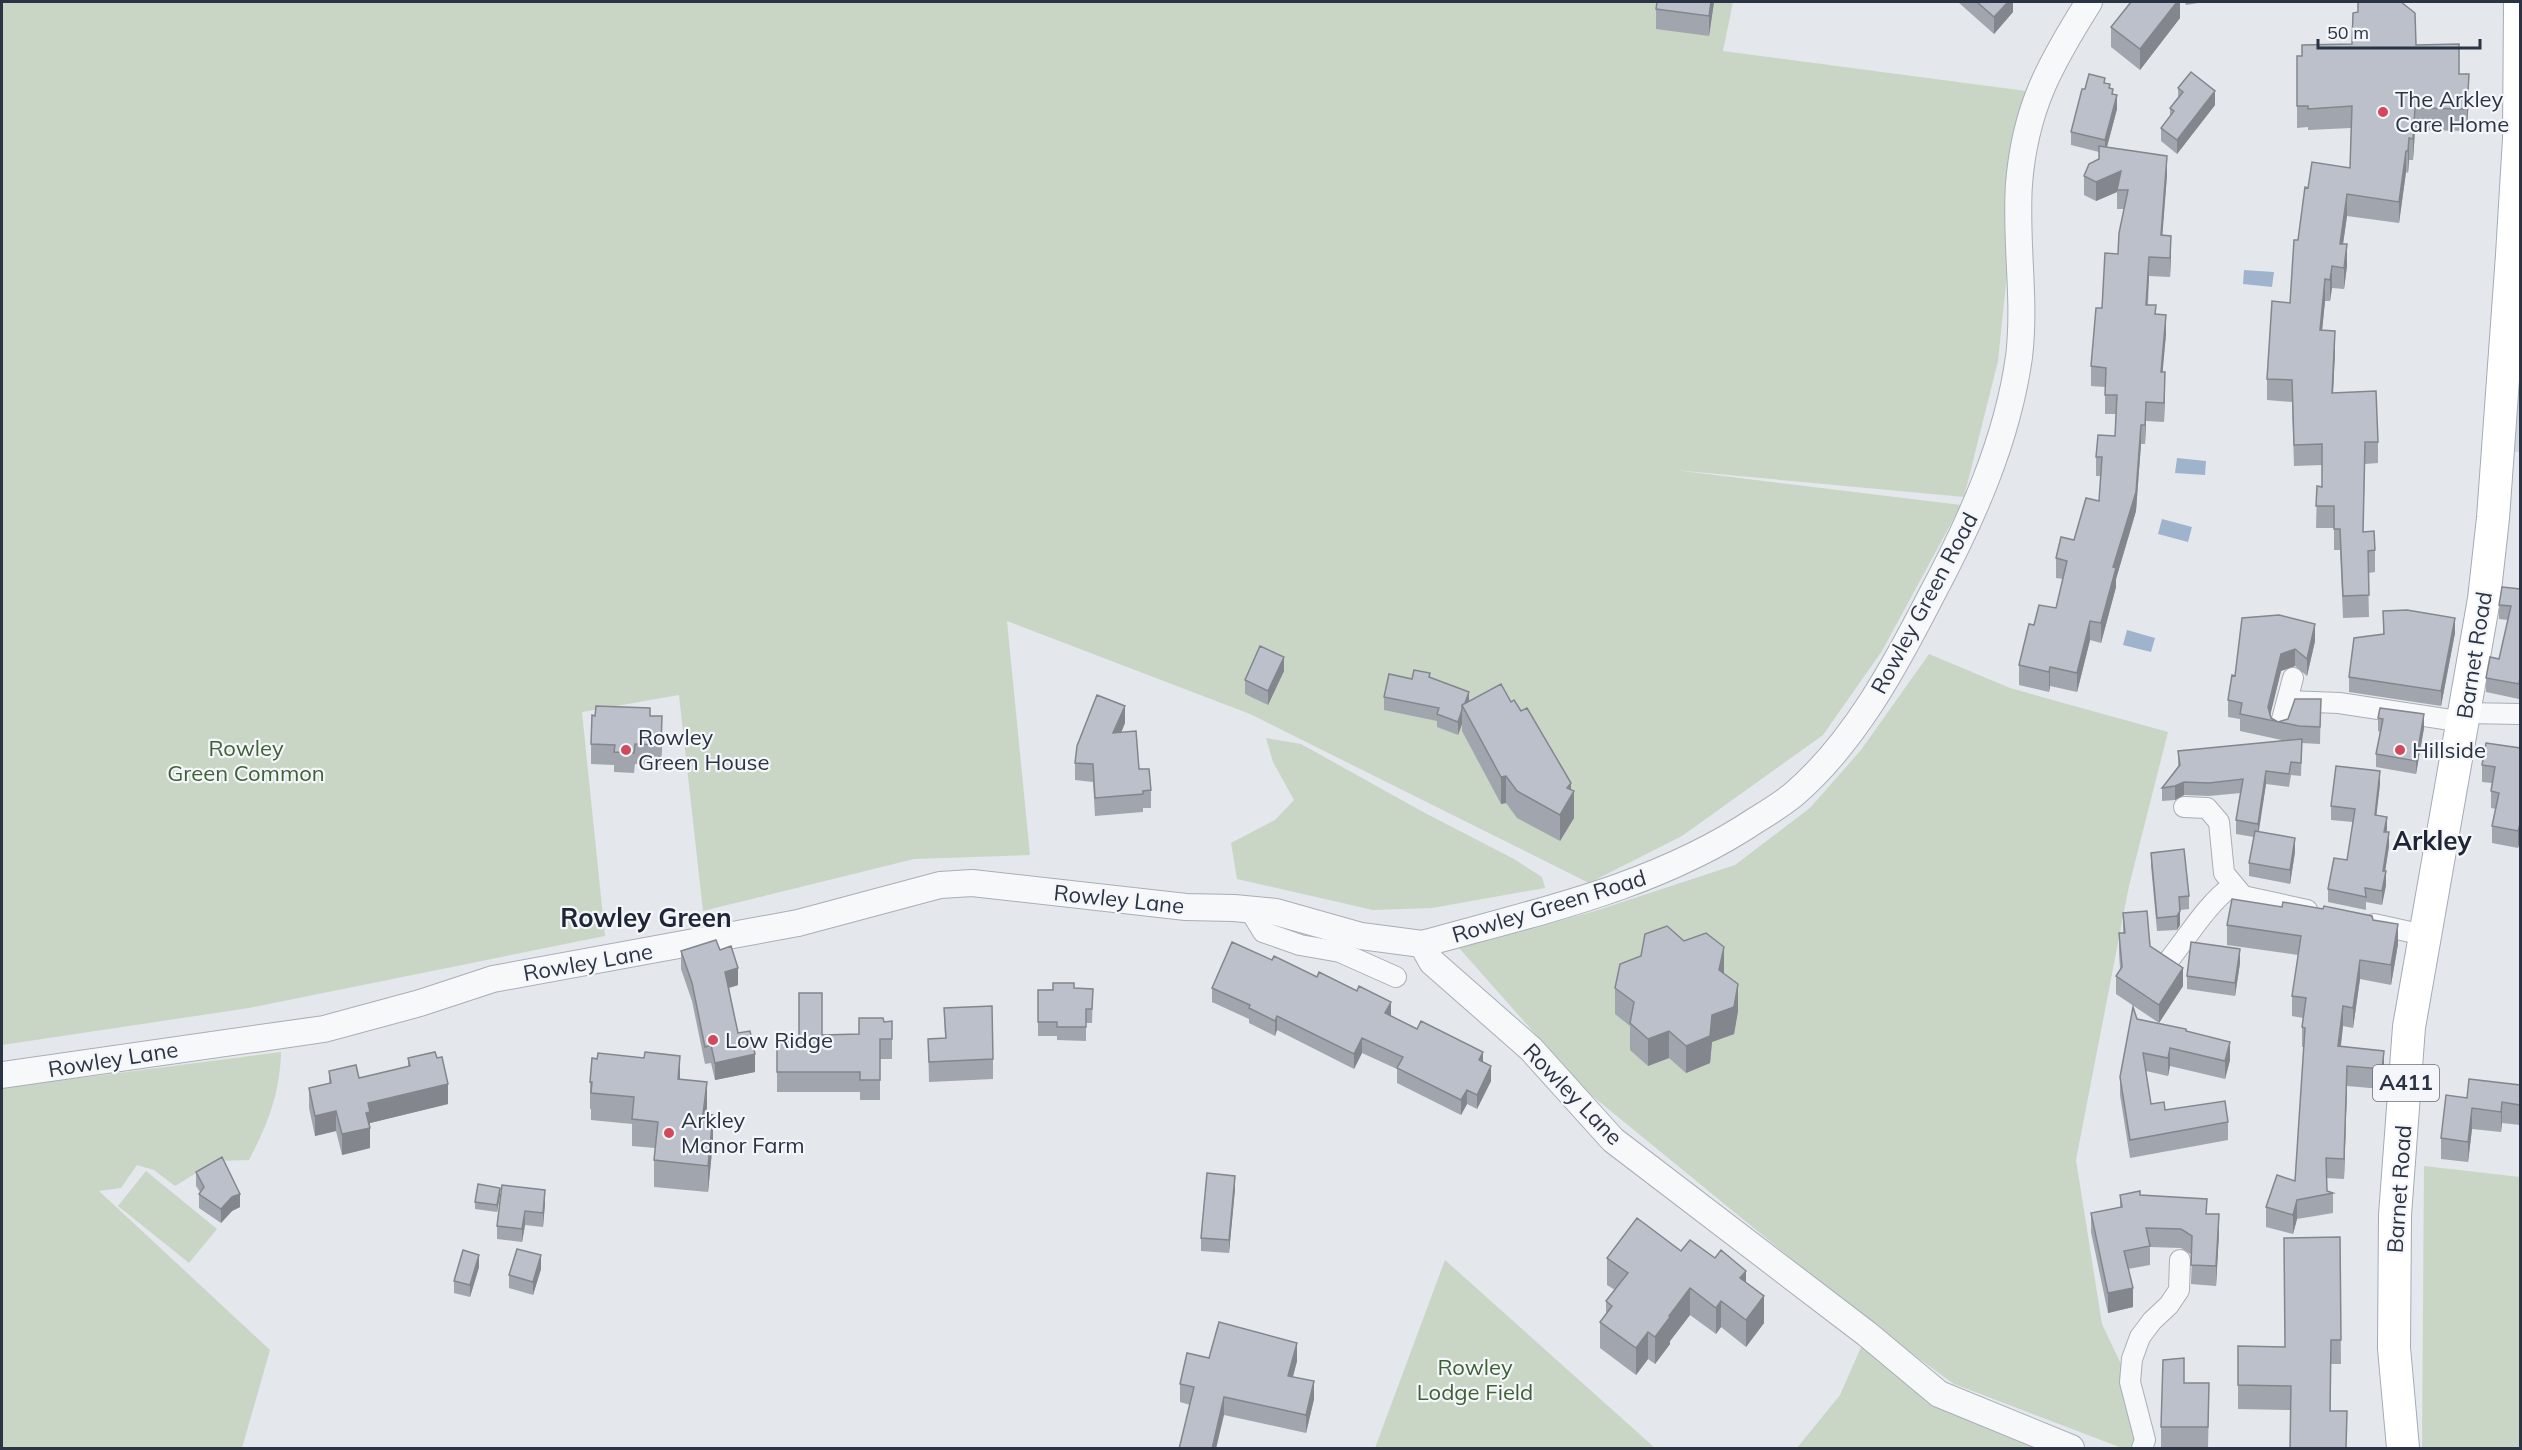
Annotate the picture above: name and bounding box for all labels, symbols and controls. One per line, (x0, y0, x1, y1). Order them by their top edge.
scale bar (2318, 12, 2480, 50)
text: 50 m (2327, 21, 2369, 44)
place label: The Arkley Care Home (2395, 85, 2509, 138)
marker: The Arkley Care Home (2376, 105, 2390, 119)
street label: Rowley Green Road (1864, 508, 1984, 698)
street label: Barnet Road (2450, 589, 2498, 721)
place label: Rowley Green House (638, 723, 770, 776)
park label: Rowley Green Common (167, 734, 325, 787)
place label: Hillside (2412, 736, 2486, 764)
marker: Rowley Green House (619, 743, 633, 757)
marker: Hillside (2393, 743, 2407, 757)
district label: Arkley (2392, 824, 2472, 857)
street label: Rowley Green Road (1449, 863, 1649, 949)
street label: Rowley Lane (1052, 878, 1186, 920)
district label: Rowley Green (560, 901, 732, 934)
street label: Rowley Lane (521, 937, 655, 987)
place label: Low Ridge (725, 1026, 833, 1054)
marker: Low Ridge (706, 1033, 720, 1047)
street label: Rowley Lane (46, 1035, 180, 1083)
street label: Rowley Lane (1517, 1037, 1629, 1151)
road number: A411 (2373, 1065, 2439, 1101)
place label: Arkley Manor Farm (681, 1106, 805, 1159)
street label: Barnet Road (2381, 1124, 2417, 1254)
marker: Arkley Manor Farm (662, 1126, 676, 1140)
park label: Rowley Lodge Field (1417, 1353, 1533, 1406)

